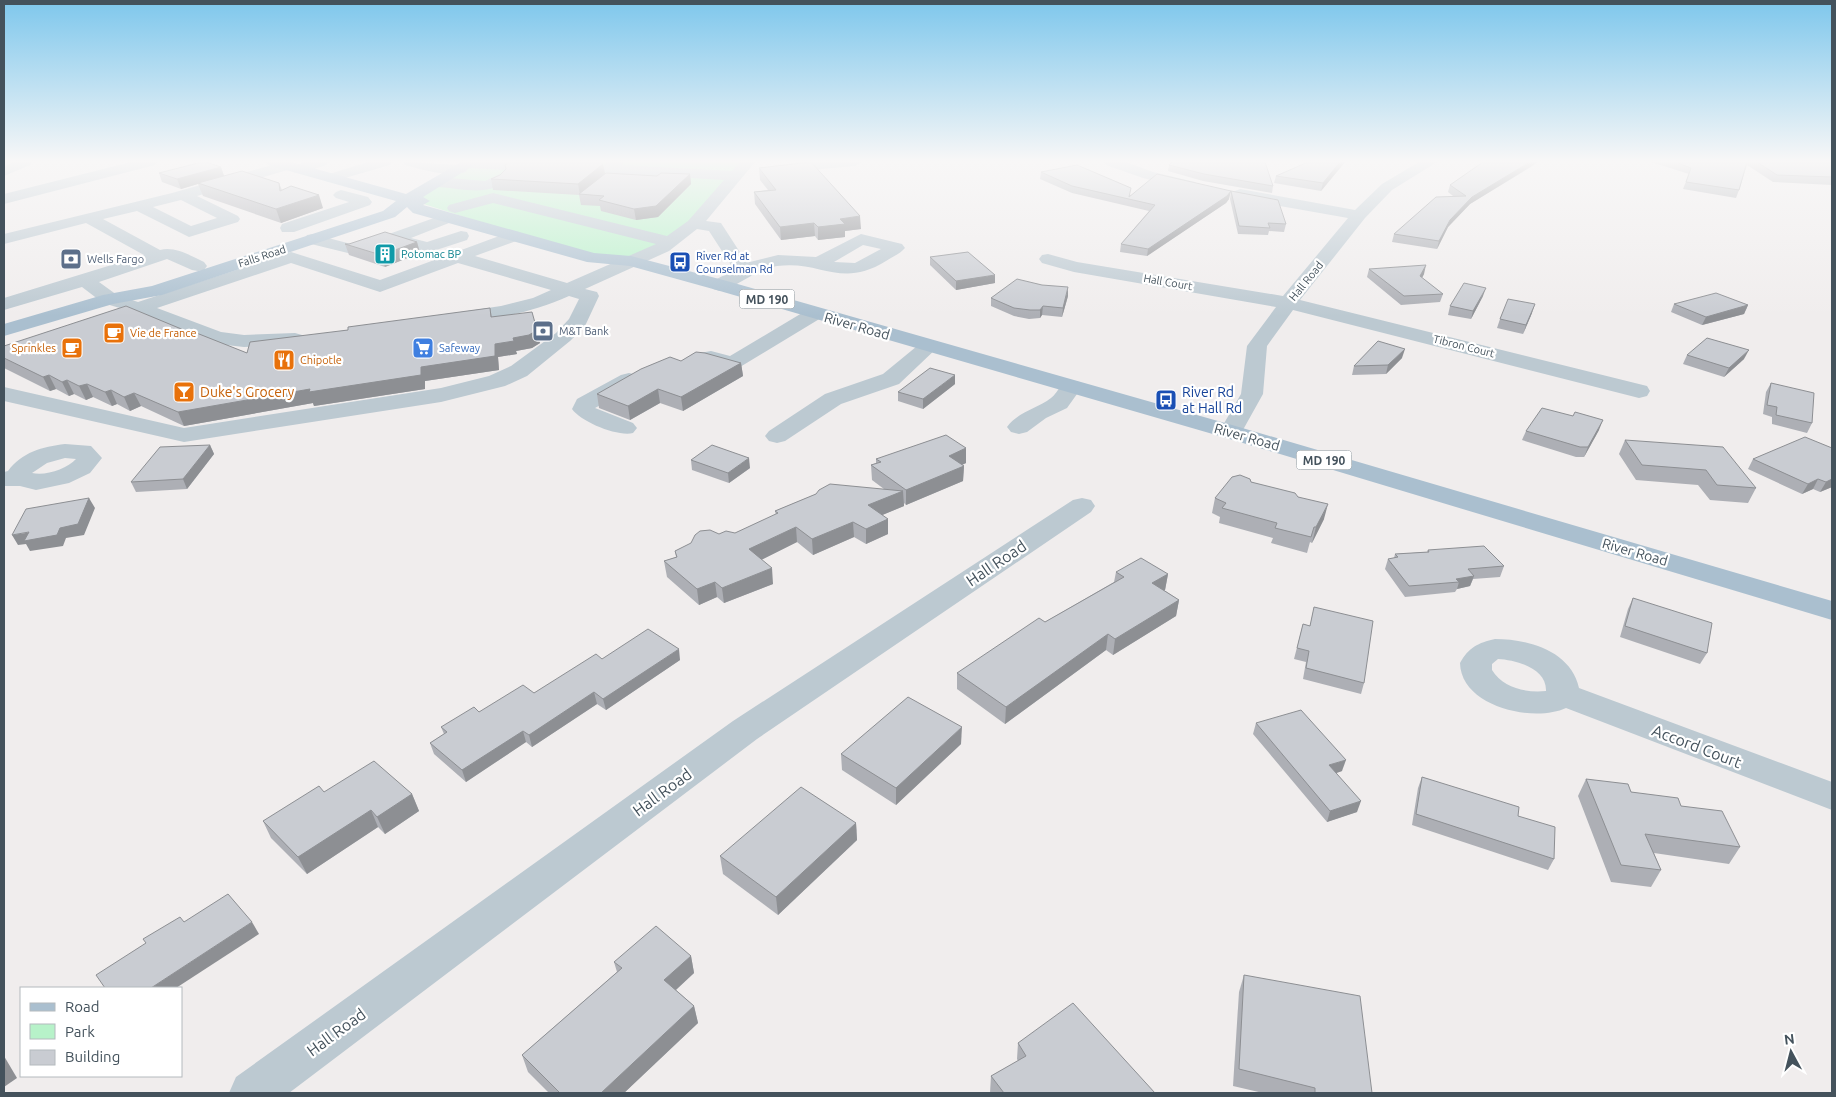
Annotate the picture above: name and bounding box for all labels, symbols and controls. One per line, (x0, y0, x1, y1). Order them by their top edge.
building icon: Potomac BP (373, 242, 397, 266)
street label: Falls Road (237, 243, 287, 269)
bank icon: Wells Fargo (59, 247, 83, 271)
place label: Potomac BP (401, 248, 461, 260)
bus stop icon: River Rd at Counselman Rd (668, 250, 692, 274)
place label: River Rd at Counselman Rd (696, 250, 773, 275)
place label: Wells Fargo (87, 253, 144, 265)
street label: Hall Road (1287, 259, 1325, 303)
street label: Hall Court (1143, 272, 1194, 292)
road number: MD 190 (740, 290, 794, 308)
street label: River Road (822, 309, 892, 343)
bank icon: M&T Bank (531, 319, 555, 343)
cafe icon: Vie de France (102, 321, 126, 345)
place label: M&T Bank (559, 325, 609, 337)
place label: Vie de France (130, 327, 196, 339)
street label: Tibron Court (1432, 333, 1497, 360)
cafe icon: Sprinkles (60, 336, 84, 360)
supermarket icon: Safeway (411, 336, 435, 360)
place label: Sprinkles (11, 342, 56, 354)
place label: Safeway (439, 342, 481, 354)
restaurant icon: Chipotle (272, 348, 296, 372)
place label: Chipotle (300, 354, 342, 366)
bar icon: Duke's Grocery (172, 380, 196, 404)
place label: Duke's Grocery (200, 384, 294, 400)
place label: River Rd at Hall Rd (1182, 384, 1242, 416)
bus stop icon: River Rd at Hall Rd (1154, 388, 1178, 412)
street label: River Road (1212, 420, 1282, 454)
road number: MD 190 (1296, 450, 1352, 470)
street label: River Road (1600, 535, 1670, 569)
street label: Hall Road (963, 536, 1029, 590)
street label: Accord Court (1650, 721, 1745, 772)
street label: Hall Road (629, 765, 695, 819)
legend (20, 987, 182, 1077)
text: Road (65, 998, 100, 1015)
street label: Hall Road (303, 1005, 369, 1059)
text: Park (65, 1023, 95, 1040)
north arrow (1766, 1027, 1816, 1077)
text: N (1783, 1031, 1796, 1048)
text: Building (65, 1048, 120, 1065)

